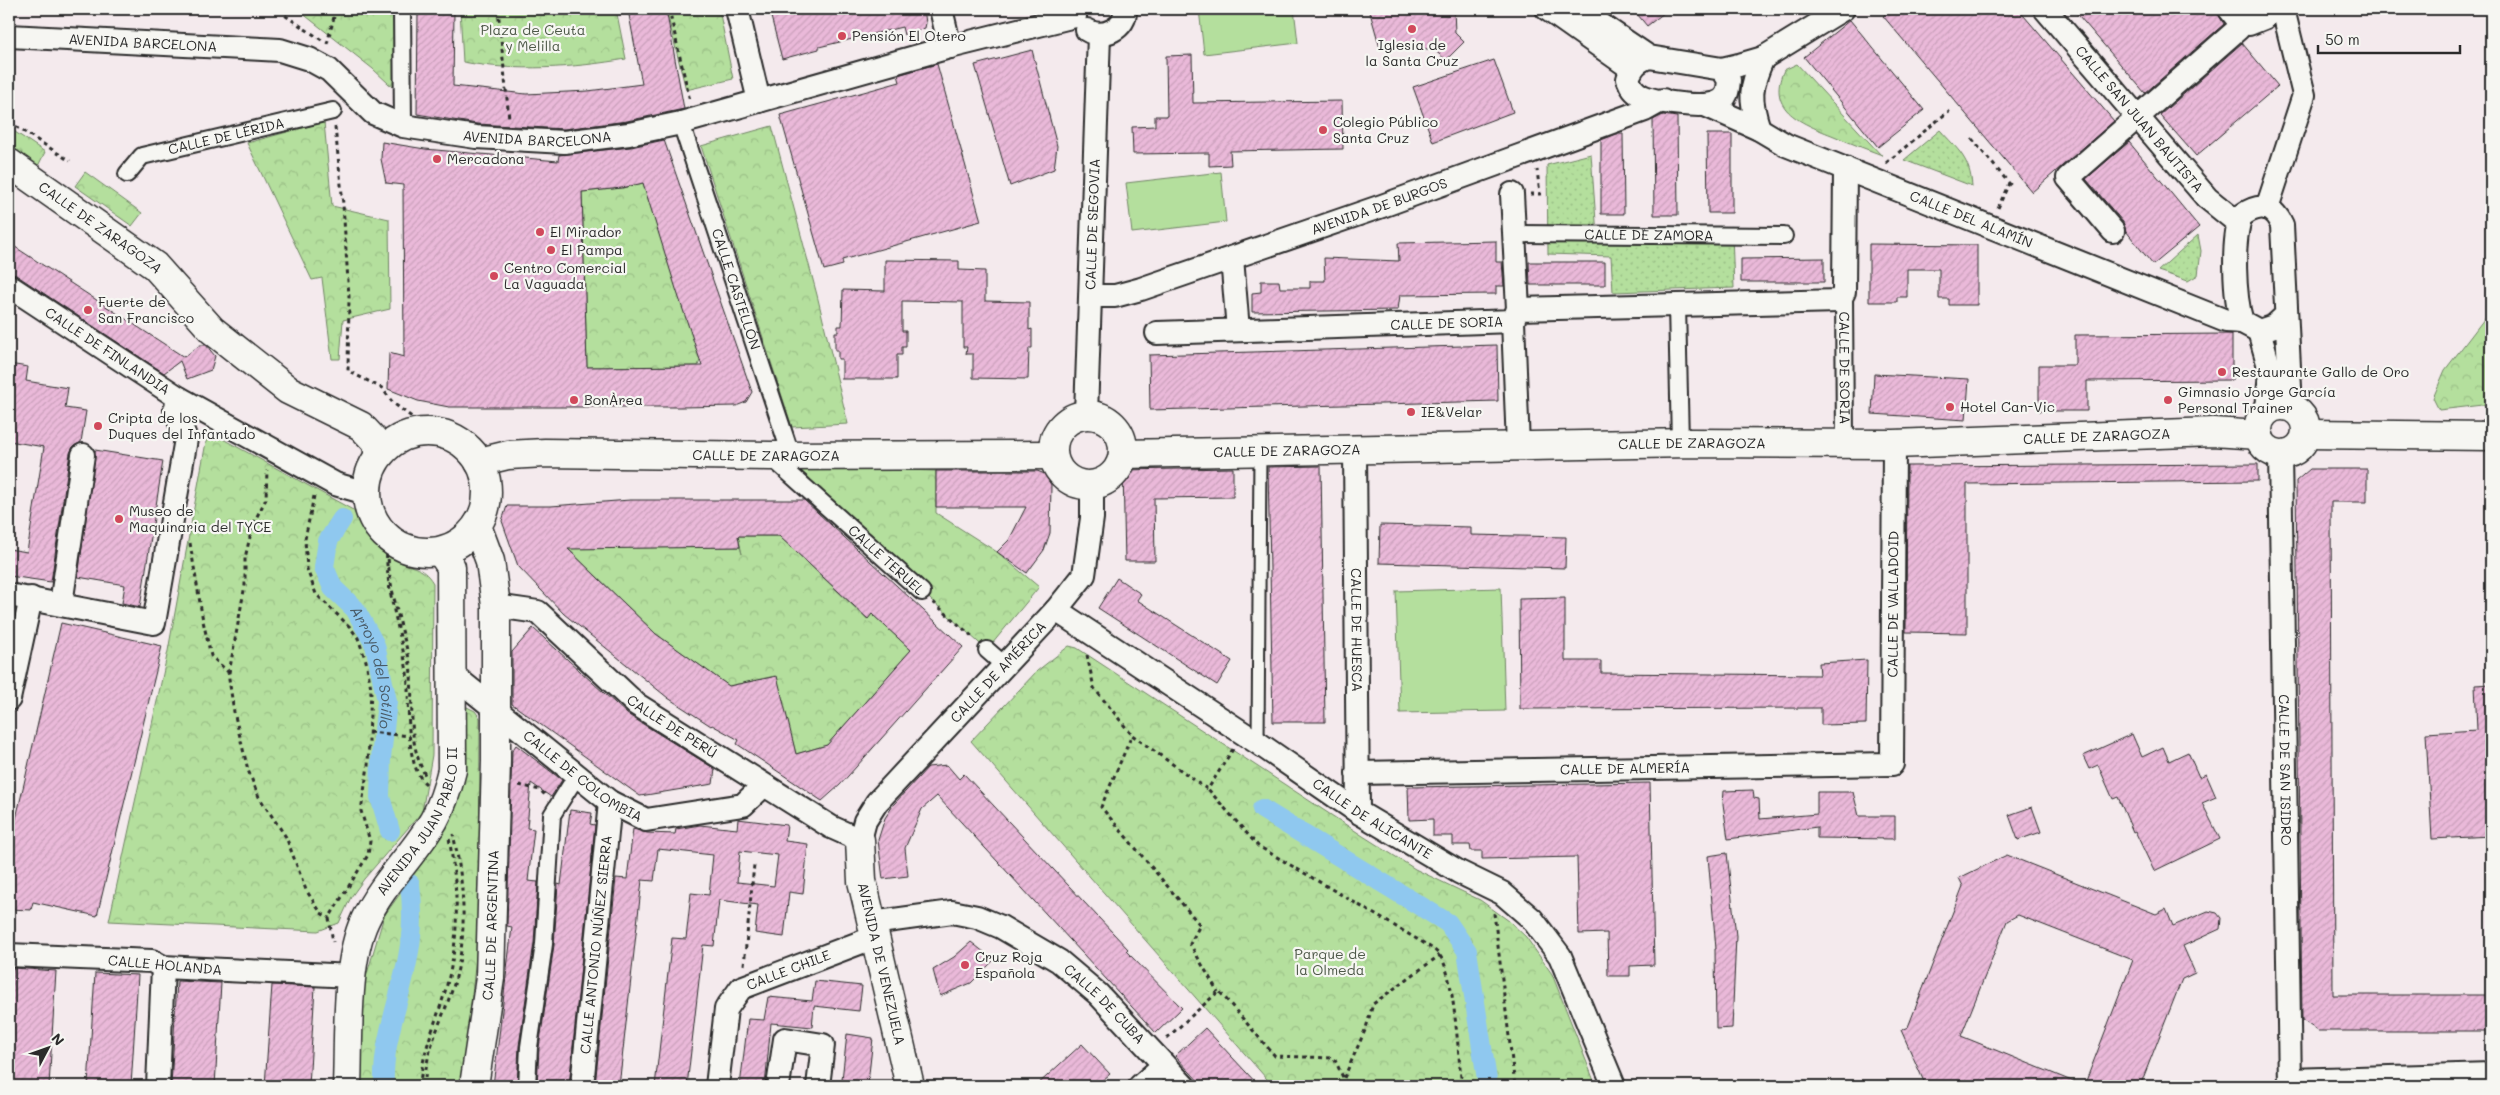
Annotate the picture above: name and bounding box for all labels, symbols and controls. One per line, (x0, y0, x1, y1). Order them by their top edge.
park label: Plaza de Ceuta y Melilla (481, 20, 586, 55)
scale bar (2318, 22, 2460, 54)
marker: Iglesia de la Santa Cruz (1406, 23, 1418, 35)
place label: Pensión El Otero (852, 26, 966, 45)
street label: AVENIDA BARCELONA (68, 29, 218, 56)
text: 50 m (2325, 29, 2360, 49)
marker: Pensión El Otero (836, 30, 848, 42)
place label: Iglesia de la Santa Cruz (1366, 35, 1459, 70)
street label: CALLE SAN JUAN BAUTISTA (2071, 41, 2208, 196)
place label: Colegio Público Santa Cruz (1333, 112, 1438, 147)
street label: CALLE DE LÉRIDA (166, 113, 286, 159)
marker: Colegio Público Santa Cruz (1317, 124, 1329, 136)
street label: AVENIDA BARCELONA (462, 125, 612, 151)
place label: Mercadona (447, 149, 524, 168)
marker: Mercadona (431, 153, 443, 165)
street label: CALLE DE SEGOVIA (1080, 158, 1104, 290)
street label: AVENIDA DE BURGOS (1308, 173, 1450, 239)
street label: CALLE DE ZARAGOZA (35, 177, 167, 277)
street label: CALLE DEL ALAMÍN (1907, 186, 2036, 252)
place label: El Mirador (550, 222, 621, 241)
street label: CALLE DE ZAMORA (1584, 225, 1714, 244)
marker: El Mirador (534, 226, 546, 238)
street label: CALLE CASTELLÓN (708, 226, 765, 352)
place label: El Pampa (561, 240, 623, 259)
marker: El Pampa (545, 244, 557, 256)
place label: Centro Comercial La Vaguada (504, 258, 626, 293)
marker: Centro Comercial La Vaguada (488, 270, 500, 282)
place label: Fuerte de San Francisco (98, 292, 194, 327)
street label: CALLE DE FINLANDIA (41, 302, 174, 399)
marker: Fuerte de San Francisco (82, 304, 94, 316)
street label: CALLE DE SORIA (1390, 311, 1504, 334)
street label: CALLE DE SORIA (1835, 311, 1855, 425)
place label: Restaurante Gallo de Oro (2232, 362, 2409, 381)
marker: Restaurante Gallo de Oro (2216, 366, 2228, 378)
place label: Gimnasio Jorge García Personal Trainer (2178, 382, 2336, 417)
place label: BonÀrea (584, 390, 643, 409)
marker: BonÀrea (568, 394, 580, 406)
marker: Gimnasio Jorge García Personal Trainer (2162, 394, 2174, 406)
place label: Hotel Can-Vic (1960, 397, 2055, 416)
marker: Hotel Can-Vic (1944, 401, 1956, 413)
place label: IE&Velar (1421, 402, 1482, 421)
marker: IE&Velar (1405, 406, 1417, 418)
place label: Cripta de los Duques del Infantado (108, 408, 255, 443)
marker: Cripta de los Duques del Infantado (92, 420, 104, 432)
street label: CALLE DE ZARAGOZA (2023, 424, 2171, 448)
street label: CALLE DE ZARAGOZA (1618, 433, 1766, 453)
street label: CALLE DE ZARAGOZA (1213, 439, 1361, 461)
street label: CALLE DE ZARAGOZA (692, 445, 840, 465)
place label: Museo de Maquinaria del TYCE (129, 501, 271, 536)
marker: Museo de Maquinaria del TYCE (113, 513, 125, 525)
street label: CALLE TERUEL (844, 520, 929, 599)
street label: CALLE DE VALLADOID (1883, 531, 1902, 677)
street label: CALLE DE HUESCA (1347, 568, 1367, 692)
water label: Arroyo del Sotillo (346, 602, 398, 730)
street label: CALLE DE AMÉRICA (946, 617, 1050, 727)
street label: CALLE DE PERÚ (623, 690, 721, 762)
street label: CALLE DE SAN ISIDRO (2275, 694, 2296, 846)
street label: CALLE DE COLOMBIA (519, 726, 646, 826)
street label: AVENIDA JUAN PABLO II (372, 747, 461, 899)
street label: CALLE DE ALMERÍA (1560, 757, 1690, 779)
street label: CALLE DE ALICANTE (1309, 773, 1436, 863)
street label: CALLE ANTONIO NÚÑEZ SIERRA (575, 834, 616, 1055)
street label: CALLE DE ARGENTINA (477, 850, 503, 1002)
street label: AVENIDA DE VENEZUELA (854, 880, 910, 1047)
park label: Parque de la Olmeda (1294, 944, 1366, 979)
street label: CALLE CHILE (743, 945, 833, 994)
place label: Cruz Roja Española (975, 947, 1043, 982)
street label: CALLE HOLANDA (107, 950, 223, 979)
marker: Cruz Roja Española (959, 959, 971, 971)
street label: CALLE DE CUBA (1060, 959, 1150, 1048)
north arrow (22, 1022, 72, 1072)
text: N (48, 1029, 69, 1049)

